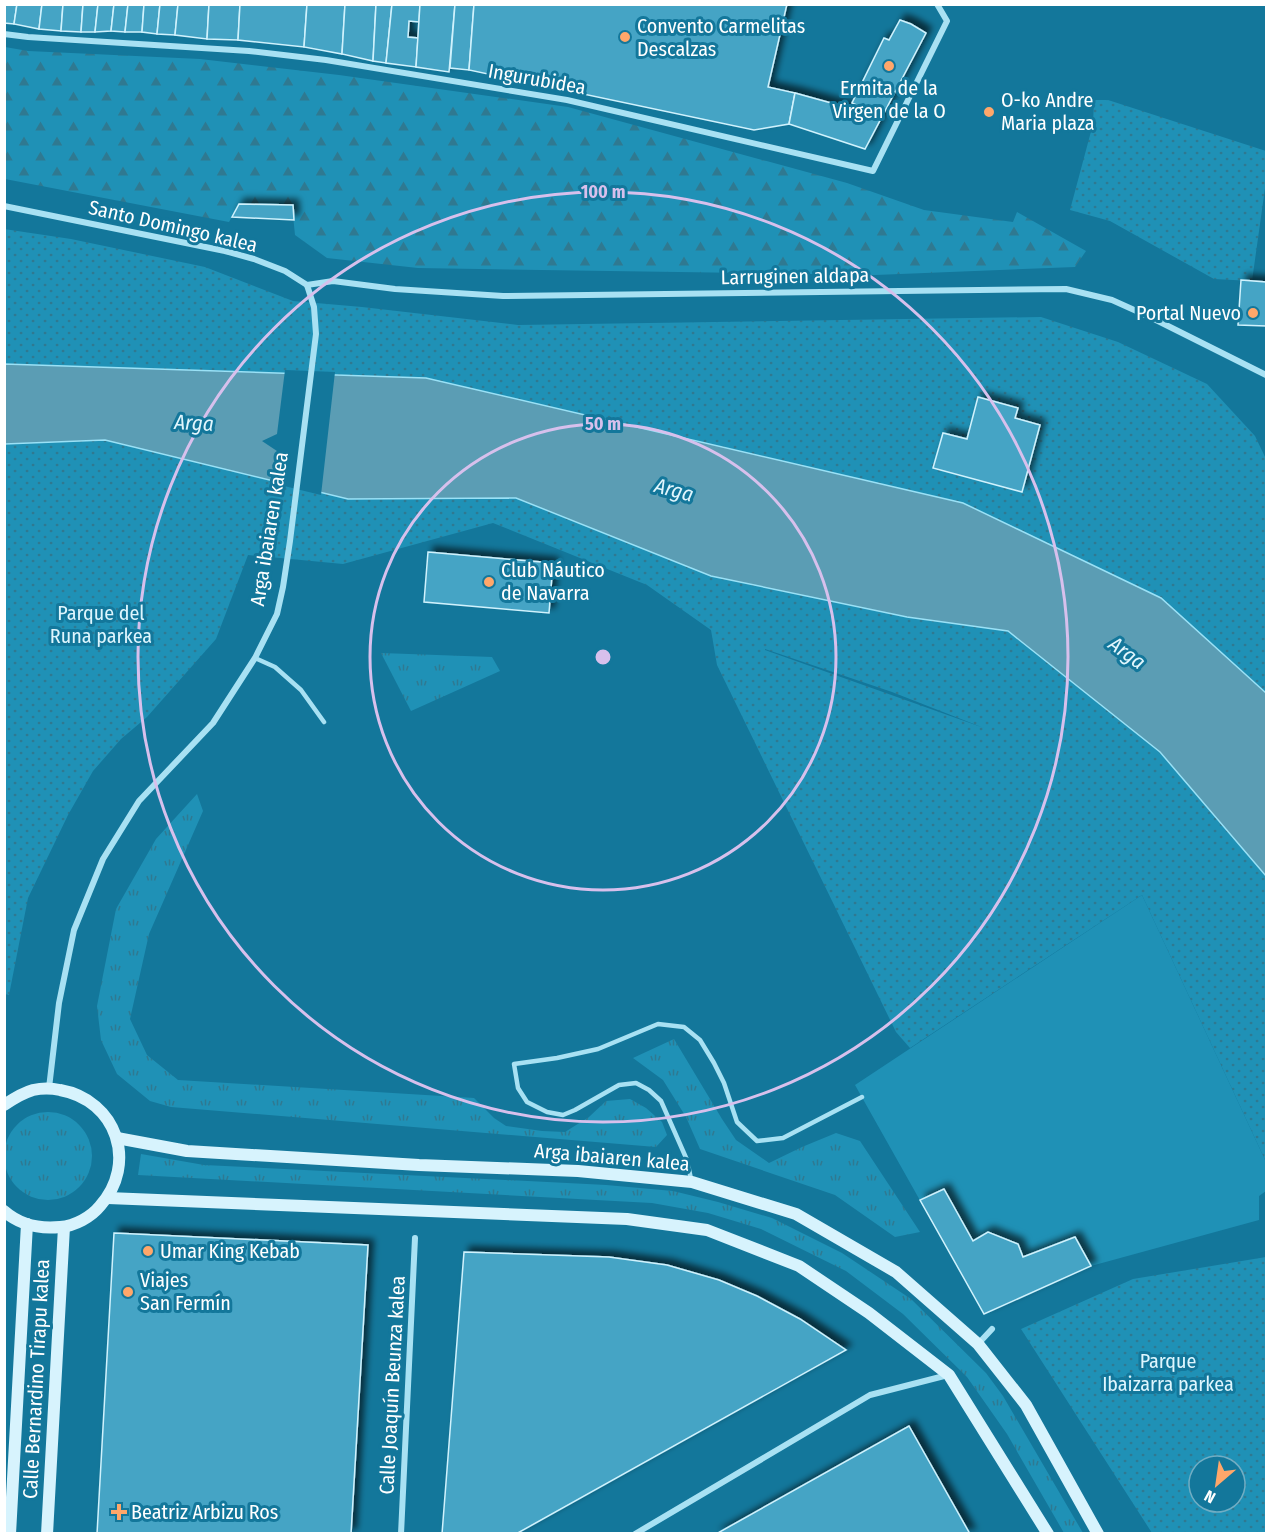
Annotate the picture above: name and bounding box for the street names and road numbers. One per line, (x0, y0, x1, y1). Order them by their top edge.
street label: Ingurubidea (486, 59, 588, 99)
street label: Santo Domingo kalea (86, 195, 260, 257)
street label: Larruginen aldapa (720, 263, 870, 289)
street label: Arga ibaiaren kalea (245, 450, 293, 608)
street label: Arga ibaiaren kalea (533, 1138, 691, 1176)
street label: Calle Bernardino Tirapu kalea (18, 1258, 54, 1500)
street label: Calle Joaquín Beunza kalea (374, 1275, 410, 1495)

